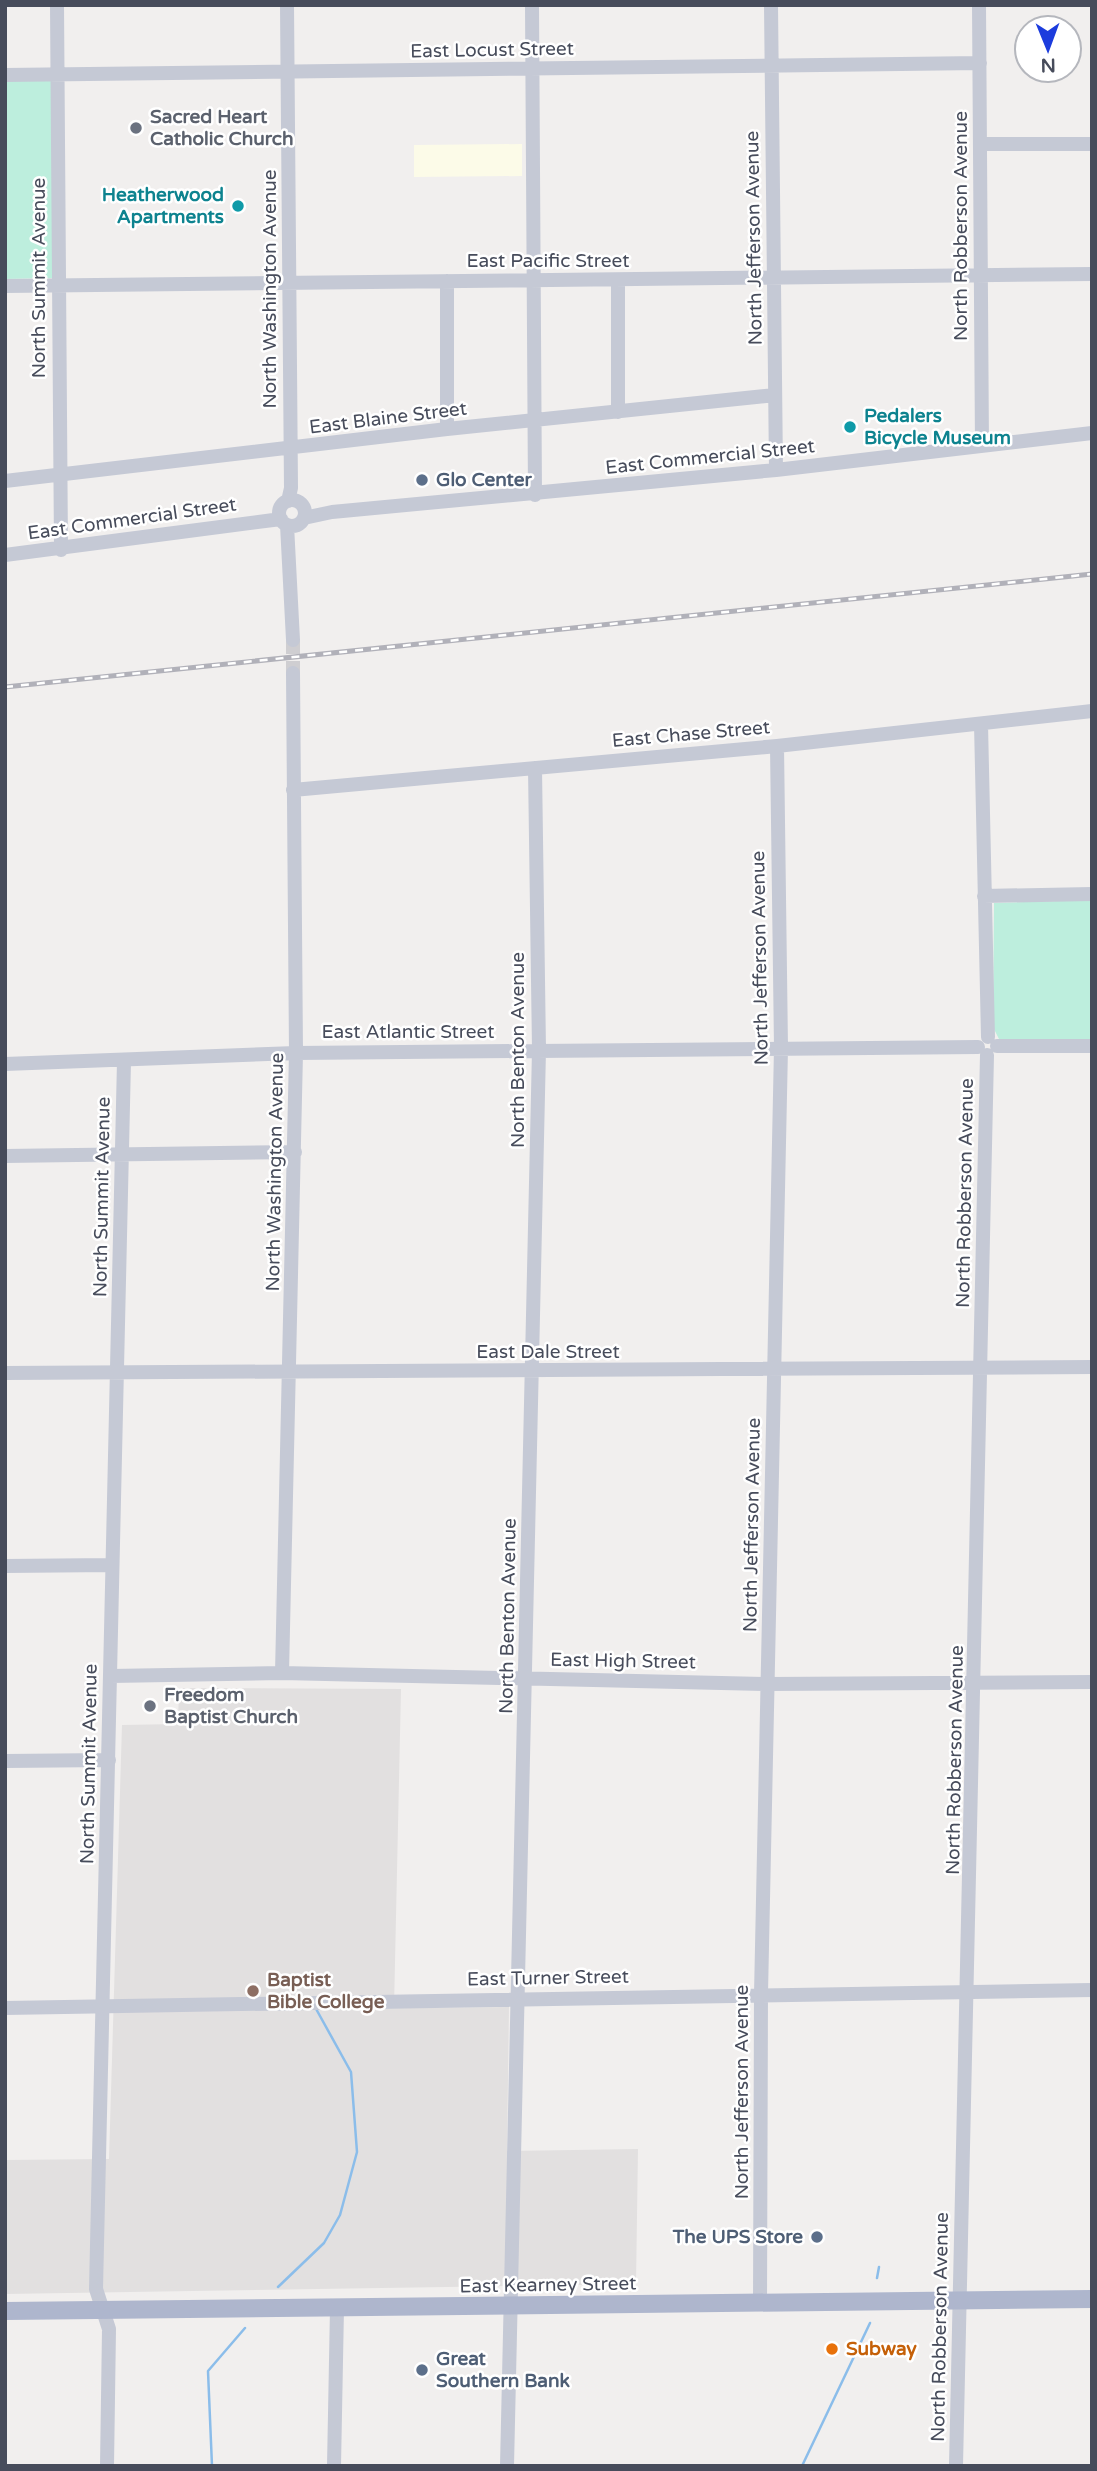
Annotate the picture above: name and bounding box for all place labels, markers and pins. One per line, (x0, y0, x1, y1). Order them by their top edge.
place label: Sacred Heart Catholic Church (150, 106, 294, 150)
marker: Sacred Heart Catholic Church (128, 120, 144, 136)
place label: Heatherwood Apartments (102, 184, 224, 229)
marker: Heatherwood Apartments (230, 198, 246, 214)
place label: Pedalers Bicycle Museum (864, 405, 1011, 450)
marker: Pedalers Bicycle Museum (842, 419, 858, 435)
place label: Glo Center (436, 469, 532, 491)
marker: Glo Center (414, 472, 430, 488)
place label: Freedom Baptist Church (164, 1684, 298, 1729)
marker: Freedom Baptist Church (142, 1698, 158, 1714)
place label: Baptist Bible College (267, 1969, 385, 2014)
marker: Baptist Bible College (245, 1983, 261, 1999)
place label: The UPS Store (672, 2226, 803, 2248)
marker: The UPS Store (809, 2229, 825, 2245)
place label: Subway (846, 2338, 917, 2361)
marker: Subway (824, 2341, 840, 2357)
place label: Great Southern Bank (436, 2348, 571, 2392)
marker: Great Southern Bank (414, 2362, 430, 2378)

